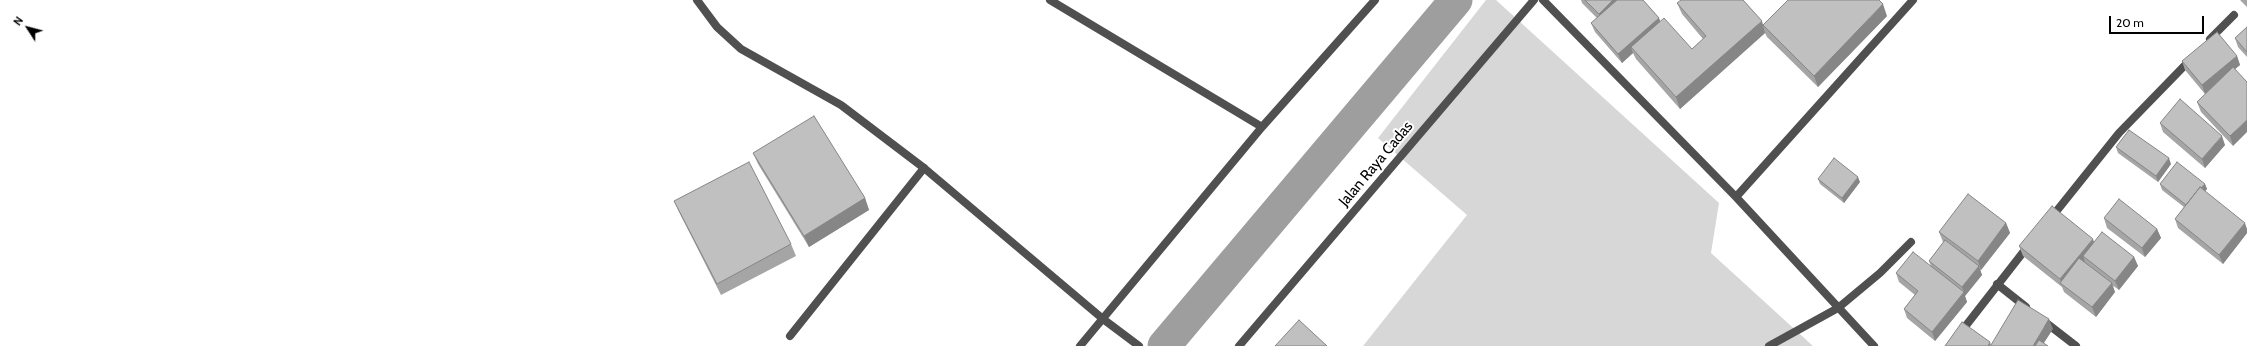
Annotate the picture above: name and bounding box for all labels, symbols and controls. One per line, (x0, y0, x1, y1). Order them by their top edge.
north arrow (8, 8, 48, 48)
scale bar (2111, 8, 2206, 34)
text: N (10, 14, 26, 28)
text: 20 m (2116, 15, 2144, 30)
street label: Jalan Raya Cadas (1335, 118, 1417, 210)

